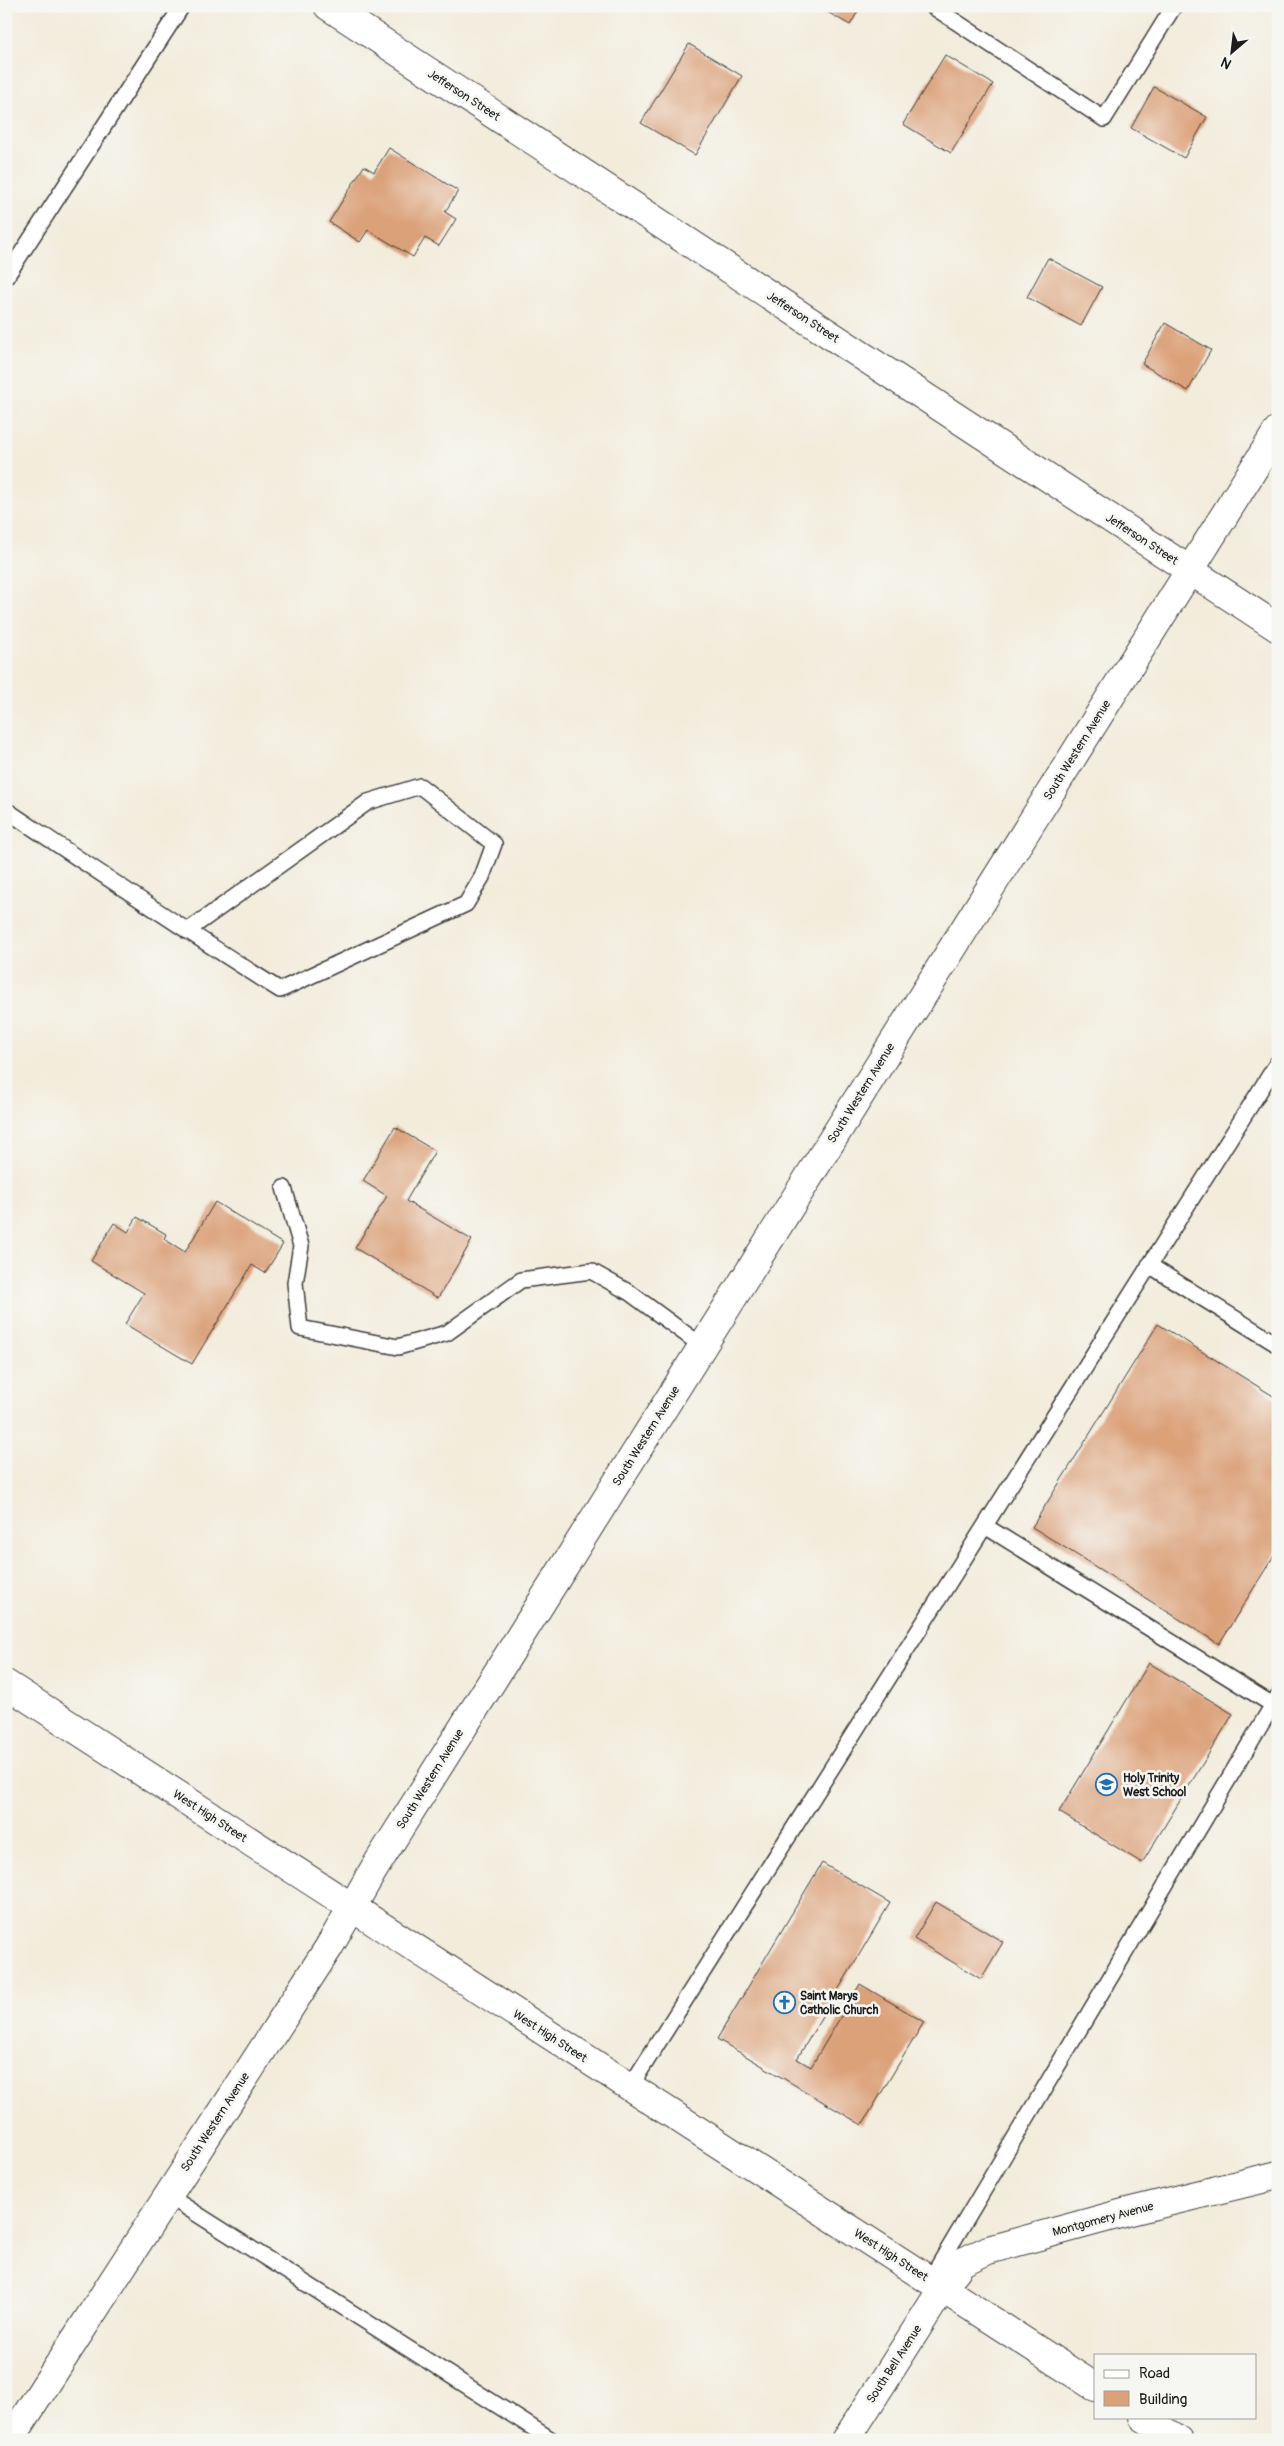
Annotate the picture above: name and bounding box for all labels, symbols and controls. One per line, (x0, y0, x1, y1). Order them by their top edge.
north arrow (1206, 28, 1256, 78)
text: N (1218, 53, 1234, 73)
street label: Jefferson Street (425, 66, 503, 124)
street label: Jefferson Street (764, 288, 842, 346)
street label: Jefferson Street (1103, 510, 1181, 568)
street label: South Western Avenue (1040, 697, 1114, 803)
street label: South Western Avenue (824, 1040, 898, 1146)
street label: South Western Avenue (609, 1383, 683, 1489)
street label: South Western Avenue (393, 1726, 467, 1832)
place label: Holy Trinity West School (1123, 1771, 1187, 1800)
school or university icon: Holy Trinity West School (1095, 1773, 1119, 1797)
street label: West High Street (170, 1787, 250, 1846)
place label: Saint Marys Catholic Church (800, 1989, 879, 2018)
church icon: Saint Marys Catholic Church (772, 1991, 796, 2015)
street label: West High Street (510, 2007, 590, 2066)
street label: South Western Avenue (178, 2070, 253, 2175)
street label: Montgomery Avenue (1051, 2199, 1155, 2240)
street label: West High Street (851, 2226, 931, 2285)
street label: South Bell Avenue (863, 2322, 925, 2406)
legend (1094, 2354, 1256, 2418)
text: Road (1139, 2364, 1170, 2383)
text: Building (1139, 2390, 1187, 2409)

